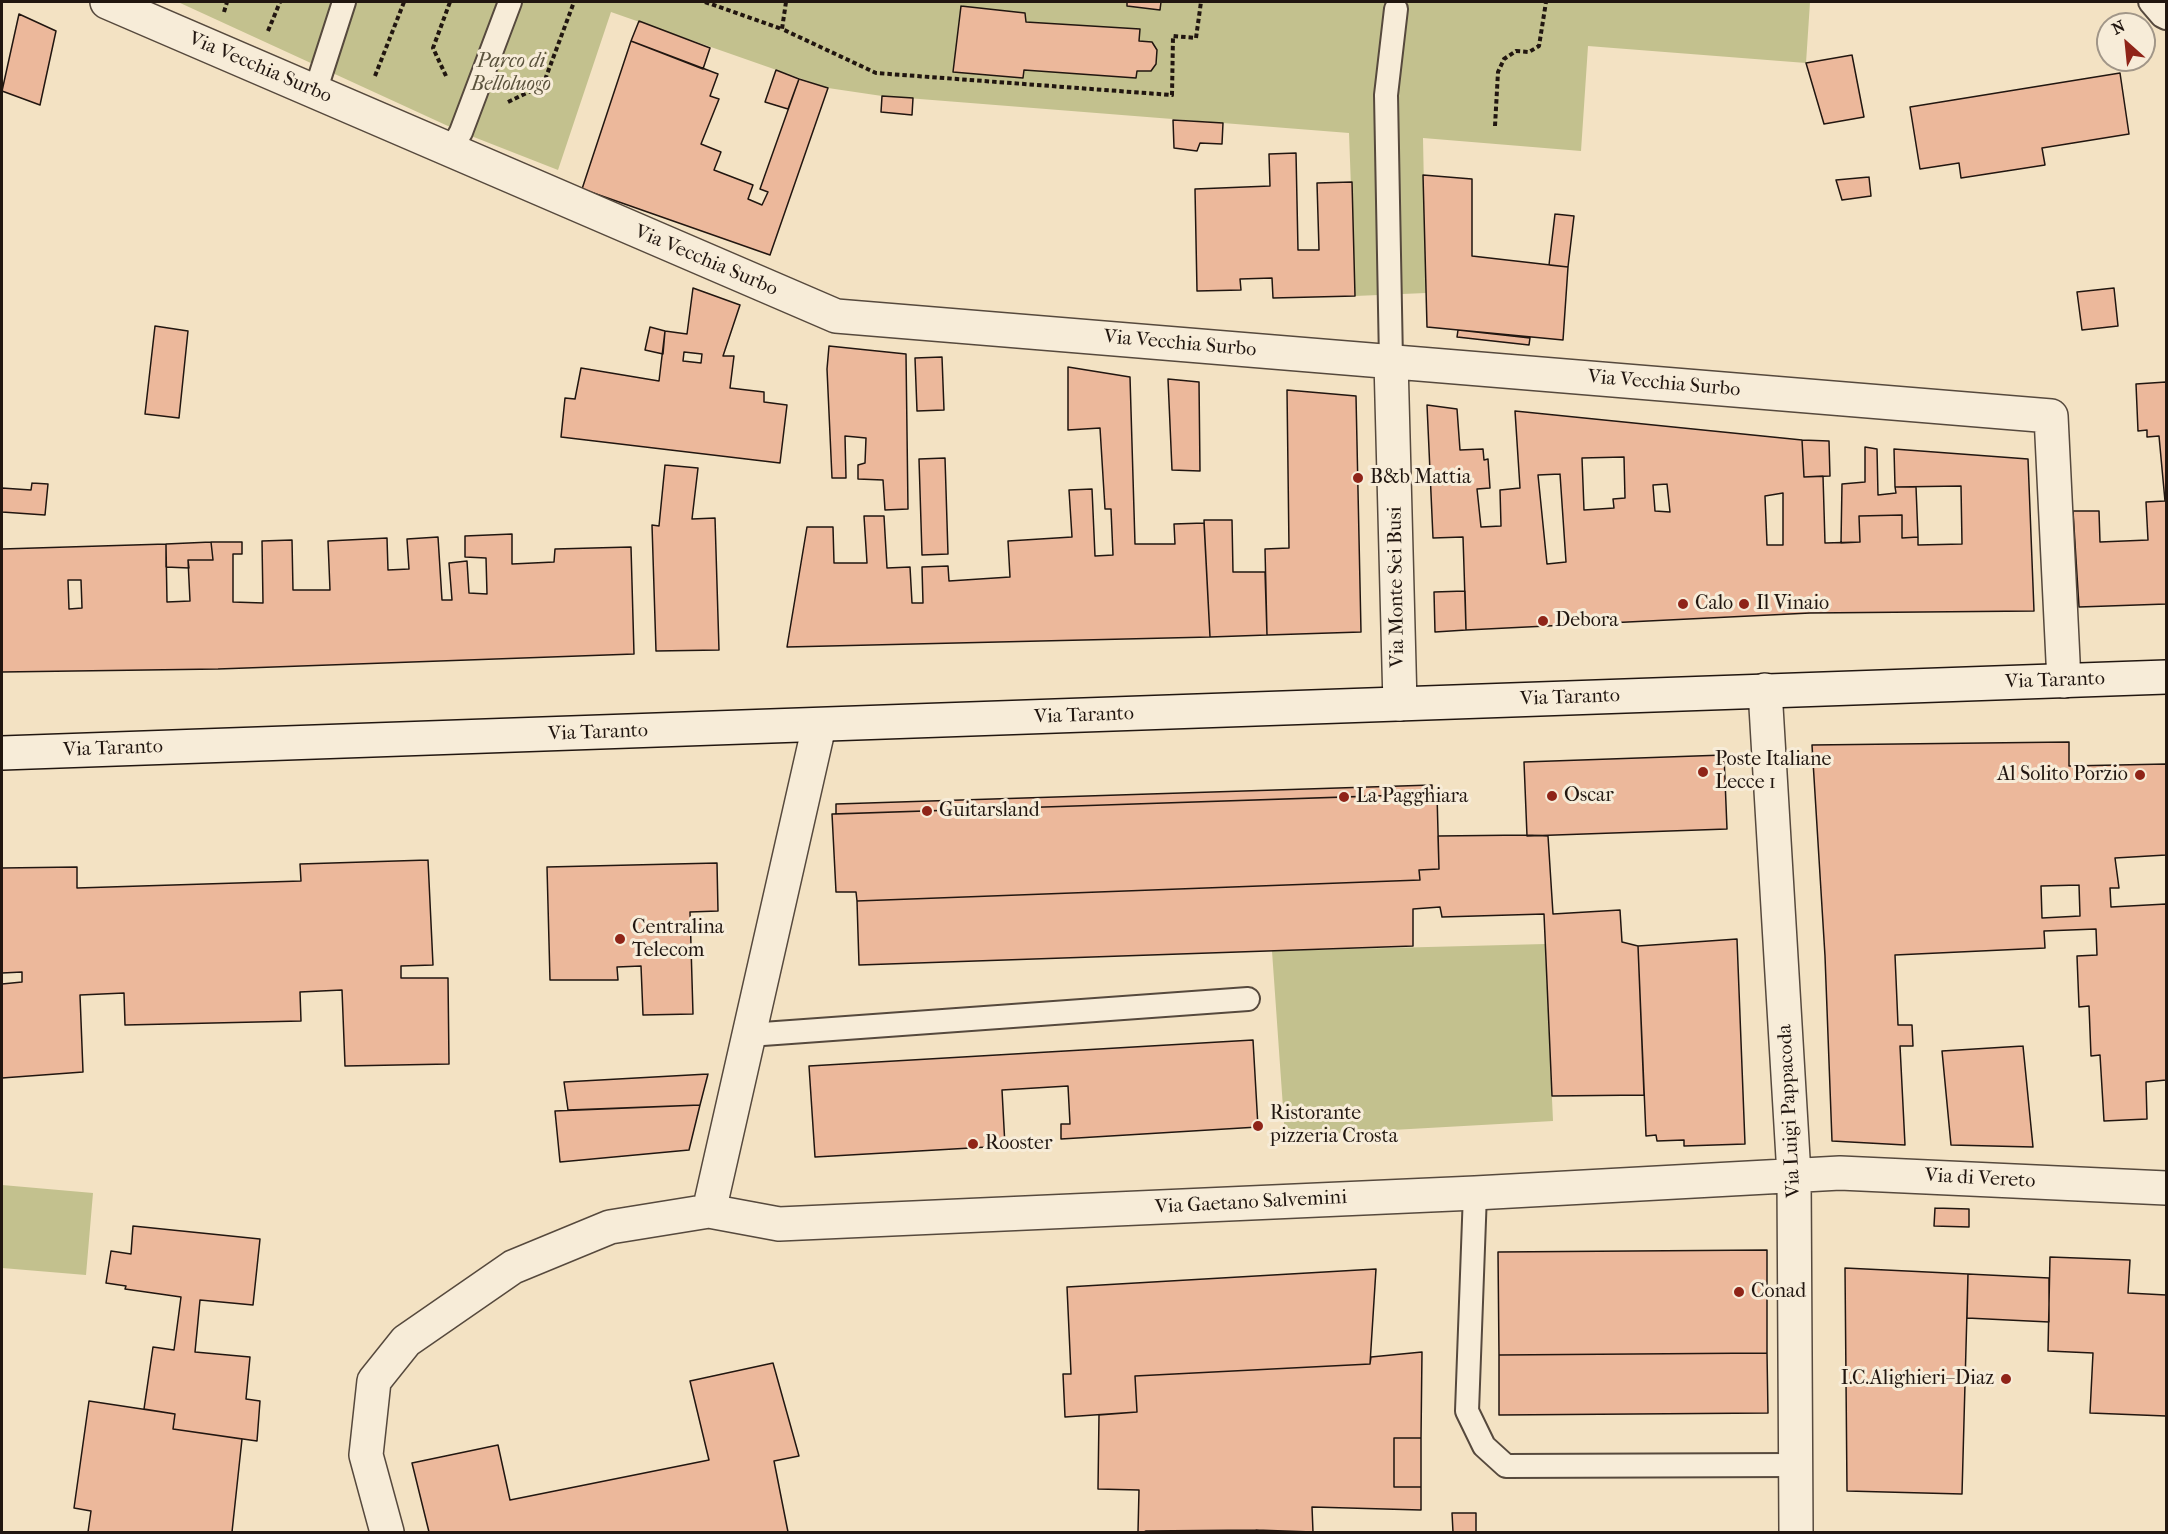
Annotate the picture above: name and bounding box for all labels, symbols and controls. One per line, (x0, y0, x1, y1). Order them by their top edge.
north arrow (2096, 12, 2156, 72)
text: N (2109, 16, 2128, 39)
street label: Via Vecchia Surbo (185, 27, 335, 109)
park label: Parco di Belloluogo (471, 50, 551, 97)
street label: Via Vecchia Surbo (631, 220, 781, 302)
street label: Via Vecchia Surbo (1103, 325, 1257, 363)
street label: Via Vecchia Surbo (1587, 365, 1741, 403)
place label: B&b Mattia (1370, 466, 1471, 490)
marker: B&b Mattia (1351, 471, 1365, 485)
street label: Via Monte Sei Busi (1384, 506, 1410, 668)
place label: Calo (1695, 592, 1733, 616)
place label: Il Vinaio (1756, 592, 1829, 616)
marker: Calo (1676, 597, 1690, 611)
marker: Il Vinaio (1737, 597, 1751, 611)
place label: Debora (1555, 609, 1618, 633)
marker: Debora (1536, 614, 1550, 628)
street label: Via Taranto (2005, 667, 2105, 695)
street label: Via Taranto (1520, 684, 1620, 712)
street label: Via Taranto (1034, 702, 1134, 730)
street label: Via Taranto (548, 719, 648, 747)
street label: Via Taranto (63, 735, 163, 763)
place label: Poste Italiane Lecce 1 (1715, 748, 1831, 795)
place label: Al Solito Porzio (1997, 763, 2128, 787)
marker: Poste Italiane Lecce 1 (1696, 765, 1710, 779)
marker: Al Solito Porzio (2133, 768, 2147, 782)
place label: Oscar (1564, 784, 1614, 808)
place label: La Pagghiara (1356, 785, 1468, 809)
marker: Oscar (1545, 789, 1559, 803)
marker: La Pagghiara (1337, 790, 1351, 804)
place label: Guitarsland (939, 799, 1040, 823)
marker: Guitarsland (920, 804, 934, 818)
place label: Centralina Telecom (632, 916, 724, 963)
marker: Centralina Telecom (613, 932, 627, 946)
street label: Via Luigi Pappacoda (1773, 1024, 1807, 1198)
place label: Ristorante pizzeria Crosta (1270, 1102, 1398, 1149)
marker: Ristorante pizzeria Crosta (1251, 1119, 1265, 1133)
place label: Rooster (985, 1132, 1052, 1156)
marker: Rooster (966, 1137, 980, 1151)
street label: Via di Vereto (1924, 1164, 2036, 1194)
street label: Via Gaetano Salvemini (1154, 1186, 1348, 1220)
place label: Conad (1751, 1280, 1806, 1304)
marker: Conad (1732, 1285, 1746, 1299)
place label: I.C.Alighieri–Diaz (1841, 1367, 1994, 1391)
marker: I.C.Alighieri–Diaz (1999, 1372, 2013, 1386)

